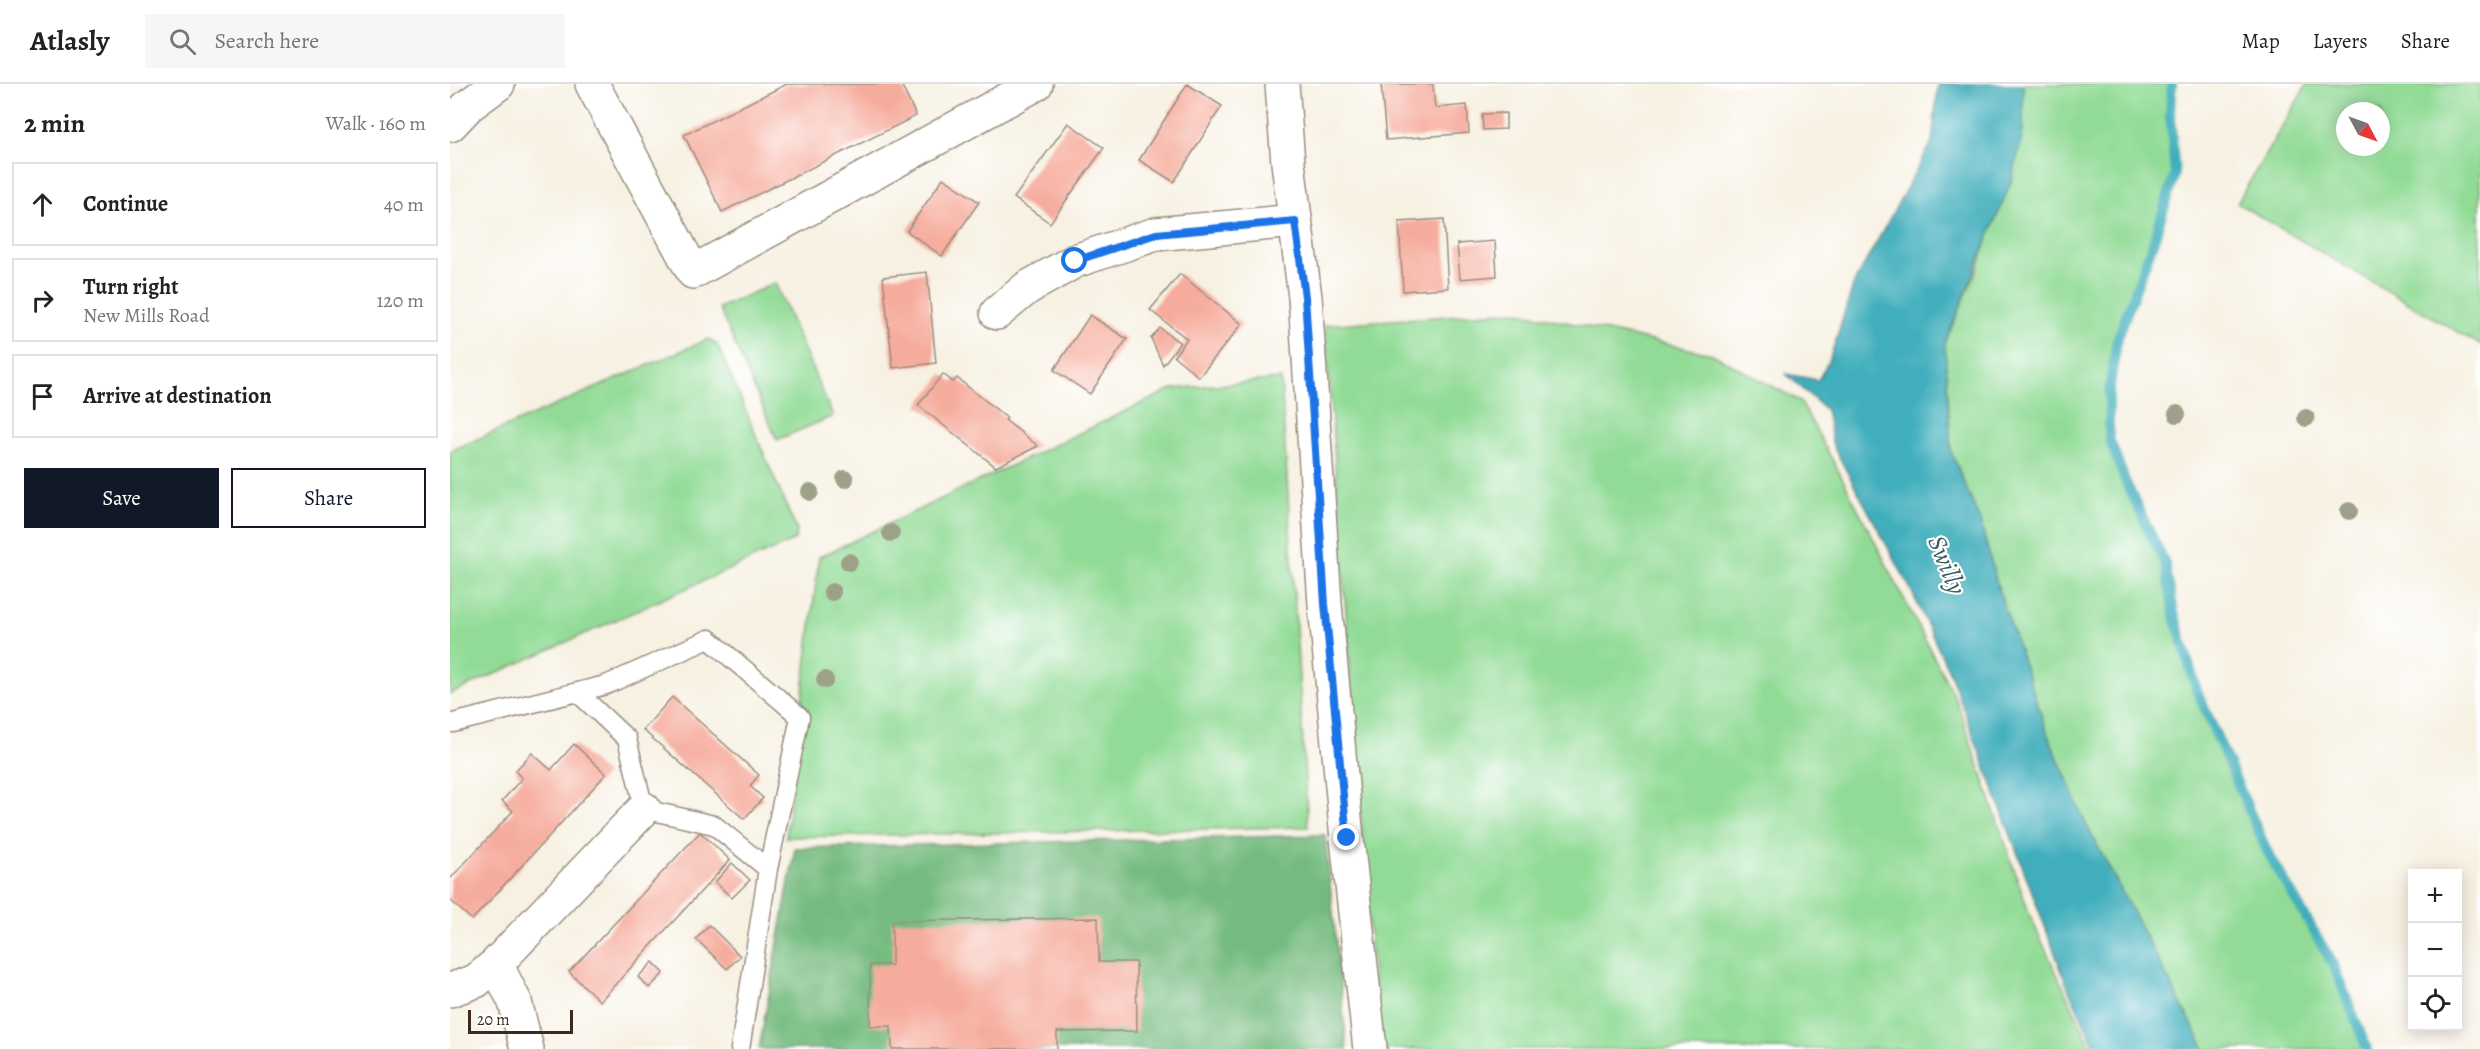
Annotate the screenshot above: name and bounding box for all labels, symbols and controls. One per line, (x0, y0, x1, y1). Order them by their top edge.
search box (145, 14, 565, 68)
text: Atlasly (30, 22, 109, 60)
icon: search (166, 25, 199, 58)
text: Search here (214, 26, 319, 56)
text: Map (2241, 27, 2280, 55)
text: Layers (2313, 27, 2368, 55)
text: Share (2401, 27, 2450, 55)
north arrow (2336, 102, 2390, 156)
text: 2 min (24, 106, 85, 141)
text: Walk · 160 m (326, 110, 426, 137)
icon: ahead (26, 188, 59, 221)
text: Continue (83, 189, 168, 219)
text: 40 m (384, 191, 424, 218)
route start (1061, 247, 1087, 273)
text: Turn right (83, 272, 179, 302)
icon: right (26, 284, 59, 317)
text: 120 m (376, 287, 424, 314)
text: New Mills Road (83, 302, 210, 329)
icon: arrive (26, 380, 59, 413)
text: Arrive at destination (83, 381, 272, 411)
button: Save (24, 468, 219, 528)
button: Share (231, 468, 426, 528)
water label: Swilly (1919, 530, 1975, 600)
route end (1333, 824, 1359, 850)
map controls (2408, 869, 2462, 1031)
button: + (2408, 869, 2462, 923)
button: − (2408, 923, 2462, 977)
button: locate (2408, 977, 2462, 1031)
scale bar (468, 1007, 573, 1034)
text: 20 m (477, 1009, 510, 1031)

